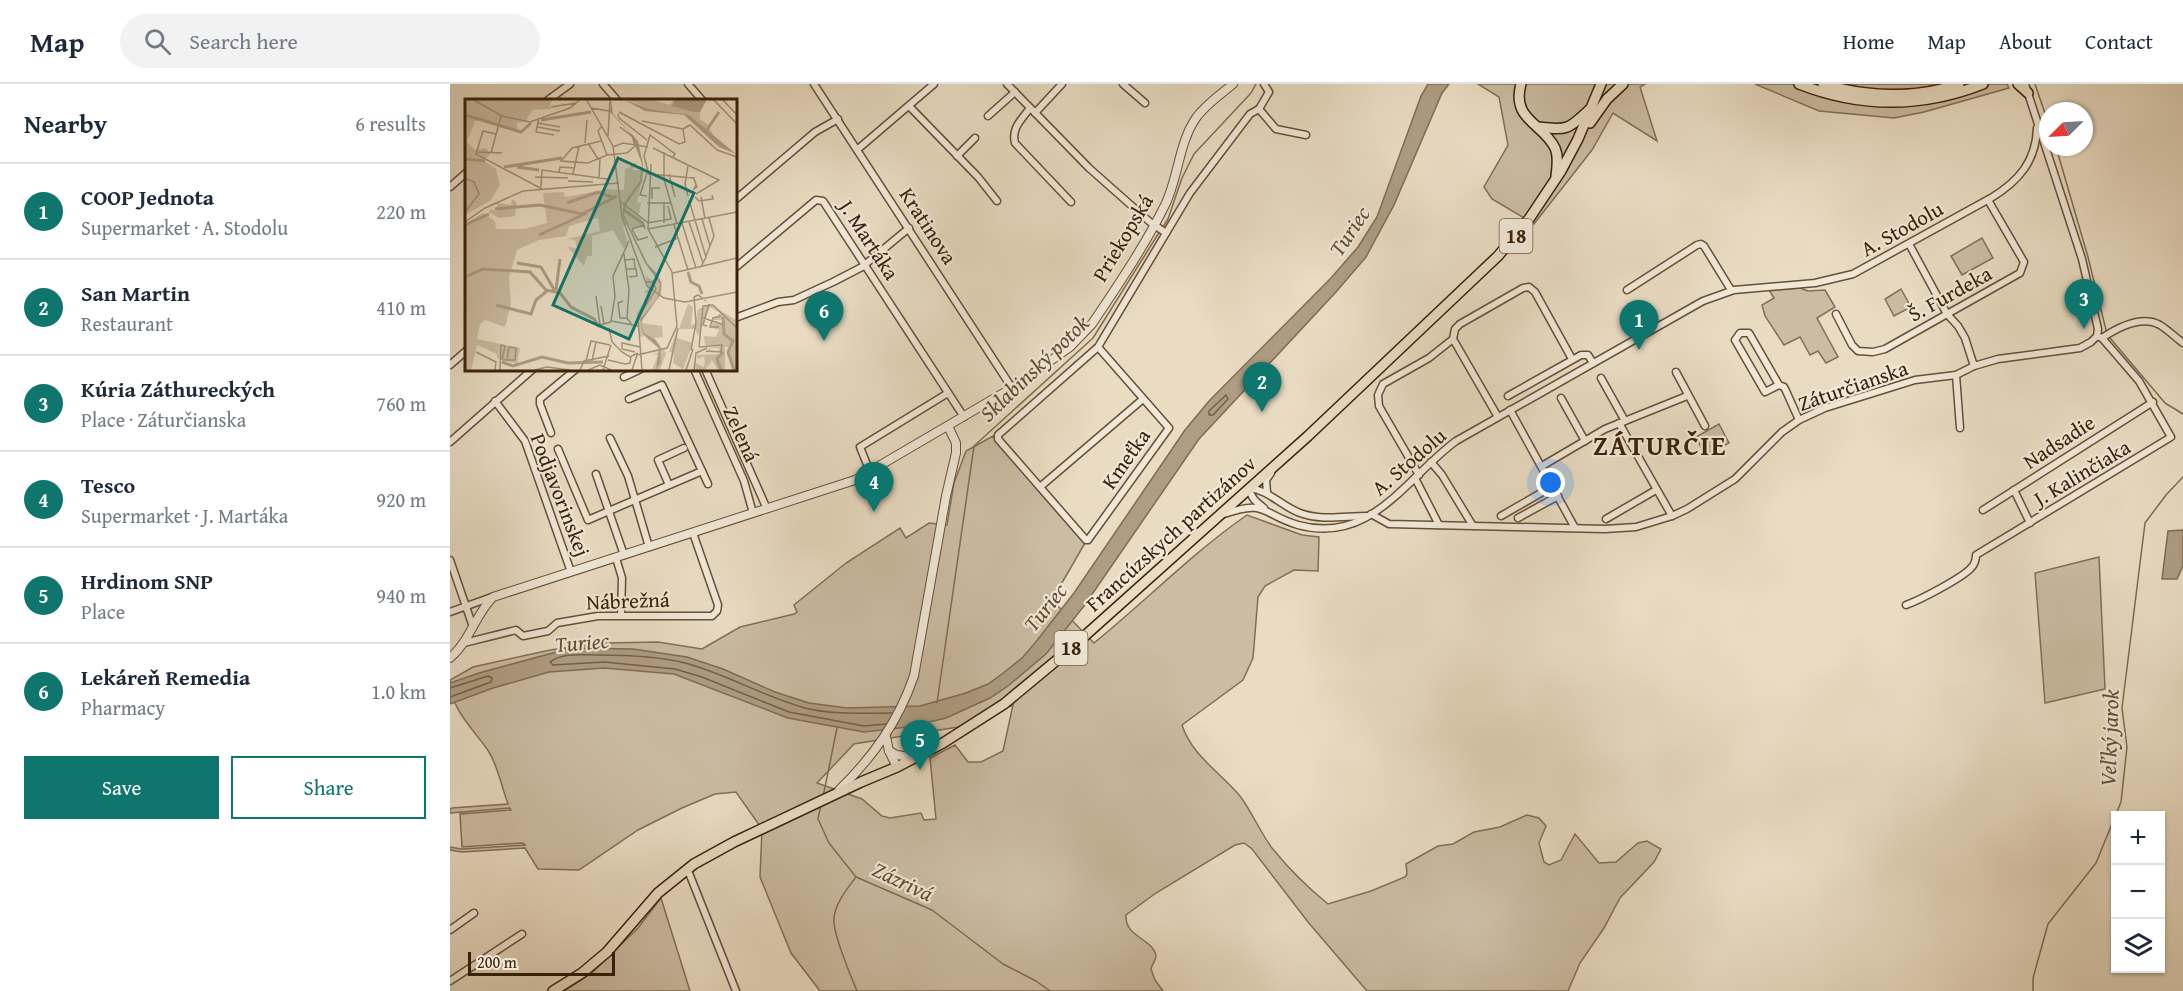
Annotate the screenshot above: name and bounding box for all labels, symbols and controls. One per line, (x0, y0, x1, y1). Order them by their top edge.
search box (120, 14, 540, 68)
text: Map (30, 21, 84, 62)
icon: search (141, 25, 174, 58)
text: Search here (189, 25, 298, 57)
text: Home (1843, 26, 1894, 57)
text: Map (1927, 26, 1966, 57)
text: About (1999, 26, 2052, 57)
text: Contact (2085, 26, 2153, 57)
inset map (465, 99, 736, 370)
north arrow (2039, 102, 2093, 156)
text: Nearby (24, 104, 107, 143)
text: 6 results (355, 109, 426, 138)
text: COOP Jednota (81, 181, 214, 213)
street label: Kratinova (892, 181, 965, 270)
street label: Priekopská (1084, 188, 1161, 287)
street label: J. Martáka (830, 191, 907, 286)
street label: A. Stodolu (1855, 193, 1949, 264)
text: 1 (38, 197, 49, 226)
text: 220 m (376, 197, 426, 226)
water label: Turiec (1321, 199, 1378, 262)
text: Supermarket · A. Stodolu (81, 213, 288, 242)
road number: 18 (1500, 219, 1532, 253)
street label: Š. Furdeka (1902, 258, 1997, 329)
text: San Martin (81, 277, 190, 309)
pin: 3 (2064, 280, 2104, 329)
pin: 6 (804, 292, 844, 341)
text: 2 (38, 293, 49, 322)
text: 410 m (376, 293, 426, 322)
pin: 1 (1620, 300, 1658, 350)
water label: Sklabinský potok (972, 307, 1097, 429)
text: Restaurant (81, 309, 173, 338)
street label: Záturčianska (1794, 352, 1912, 419)
pin: 2 (1242, 362, 1282, 412)
text: Kúria Záthureckých (81, 373, 275, 405)
text: 3 (38, 389, 49, 418)
text: 760 m (376, 389, 426, 418)
street label: Zelená (715, 401, 768, 467)
text: Place · Záturčianska (81, 405, 246, 434)
street label: Nadsadie (2017, 407, 2101, 476)
street label: A. Stodolu (1365, 420, 1453, 503)
street label: Kmeťka (1094, 422, 1158, 495)
district label: ZÁTURČIE (1593, 425, 1727, 465)
street label: Podjavorinskej (523, 429, 598, 561)
street label: J. Kalinčiaka (2025, 431, 2136, 515)
street label: Francúzskych partizánov (1079, 448, 1263, 619)
pin: 4 (854, 462, 894, 512)
your location (1536, 468, 1565, 497)
text: Tesco (81, 469, 135, 501)
text: 4 (38, 485, 49, 514)
text: 920 m (376, 485, 426, 514)
text: Supermarket · J. Martáka (81, 501, 288, 530)
text: Hrdinom SNP (81, 565, 213, 597)
water label: Turiec (1015, 575, 1075, 638)
text: 5 (38, 581, 49, 610)
text: 940 m (376, 581, 426, 610)
street label: Nábrežná (586, 584, 670, 617)
text: Place (81, 597, 125, 626)
water label: Turiec (554, 624, 612, 660)
road number: 18 (1054, 631, 1088, 665)
text: Lekáreň Remedia (81, 661, 250, 693)
text: 6 (38, 677, 49, 706)
text: 1.0 km (371, 677, 426, 706)
water label: Veľký jarok (2091, 688, 2127, 787)
text: Pharmacy (81, 693, 165, 722)
pin: 5 (900, 720, 940, 770)
button: Save (24, 756, 219, 819)
button: Share (231, 756, 426, 819)
map controls (2111, 811, 2165, 973)
button: + (2111, 811, 2165, 865)
water label: Zázrivá (867, 853, 939, 909)
button: − (2111, 865, 2165, 919)
button: layers (2111, 919, 2165, 973)
scale bar (468, 949, 615, 976)
text: 200 m (477, 950, 517, 974)

